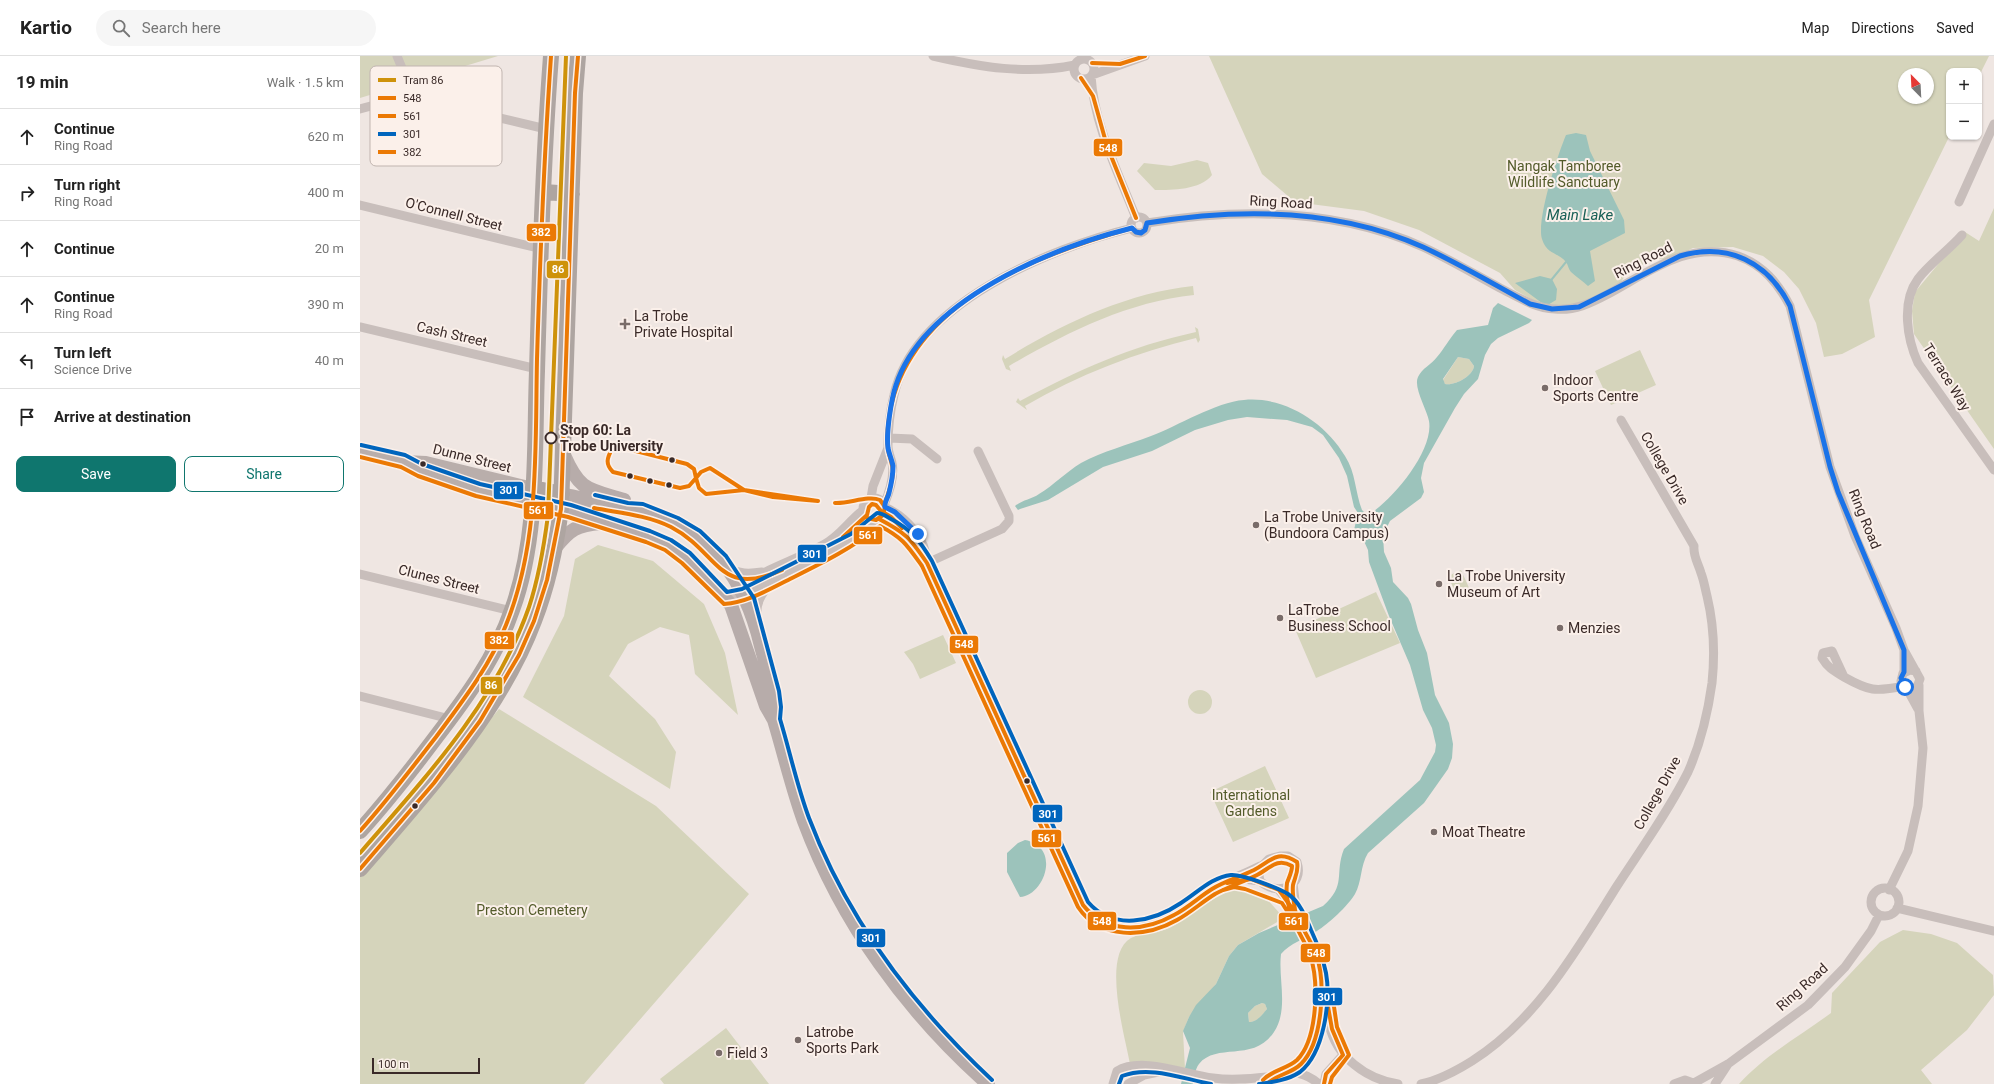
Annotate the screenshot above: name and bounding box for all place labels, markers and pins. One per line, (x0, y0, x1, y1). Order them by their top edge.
place label: La Trobe Private Hospital (634, 308, 733, 340)
marker: La Trobe Private Hospital (619, 318, 631, 330)
place label: Indoor Sports Centre (1553, 372, 1638, 404)
marker: Indoor Sports Centre (1540, 383, 1550, 393)
place label: Stop 60: La Trobe University (560, 422, 664, 454)
marker: Stop 60: La Trobe University (544, 431, 558, 445)
unlabelled marker (667, 455, 677, 465)
unlabelled marker (418, 459, 428, 469)
unlabelled marker (625, 471, 635, 481)
unlabelled marker (645, 476, 655, 486)
unlabelled marker (664, 480, 674, 490)
place label: La Trobe University (Bundoora Campus) (1264, 509, 1389, 542)
marker: La Trobe University (Bundoora Campus) (1251, 520, 1261, 530)
place label: La Trobe University Museum of Art (1447, 568, 1566, 600)
marker: La Trobe University Museum of Art (1434, 579, 1444, 589)
place label: LaTrobe Business School (1288, 602, 1391, 634)
marker: LaTrobe Business School (1275, 613, 1285, 623)
place label: Menzies (1568, 620, 1620, 636)
marker: Menzies (1555, 623, 1565, 633)
unlabelled marker (1022, 776, 1032, 786)
unlabelled marker (410, 801, 420, 811)
place label: Moat Theatre (1442, 824, 1525, 840)
marker: Moat Theatre (1429, 827, 1439, 837)
place label: Latrobe Sports Park (806, 1024, 880, 1056)
marker: Latrobe Sports Park (793, 1035, 803, 1045)
place label: Field 3 (727, 1045, 768, 1061)
marker: Field 3 (714, 1048, 724, 1058)

